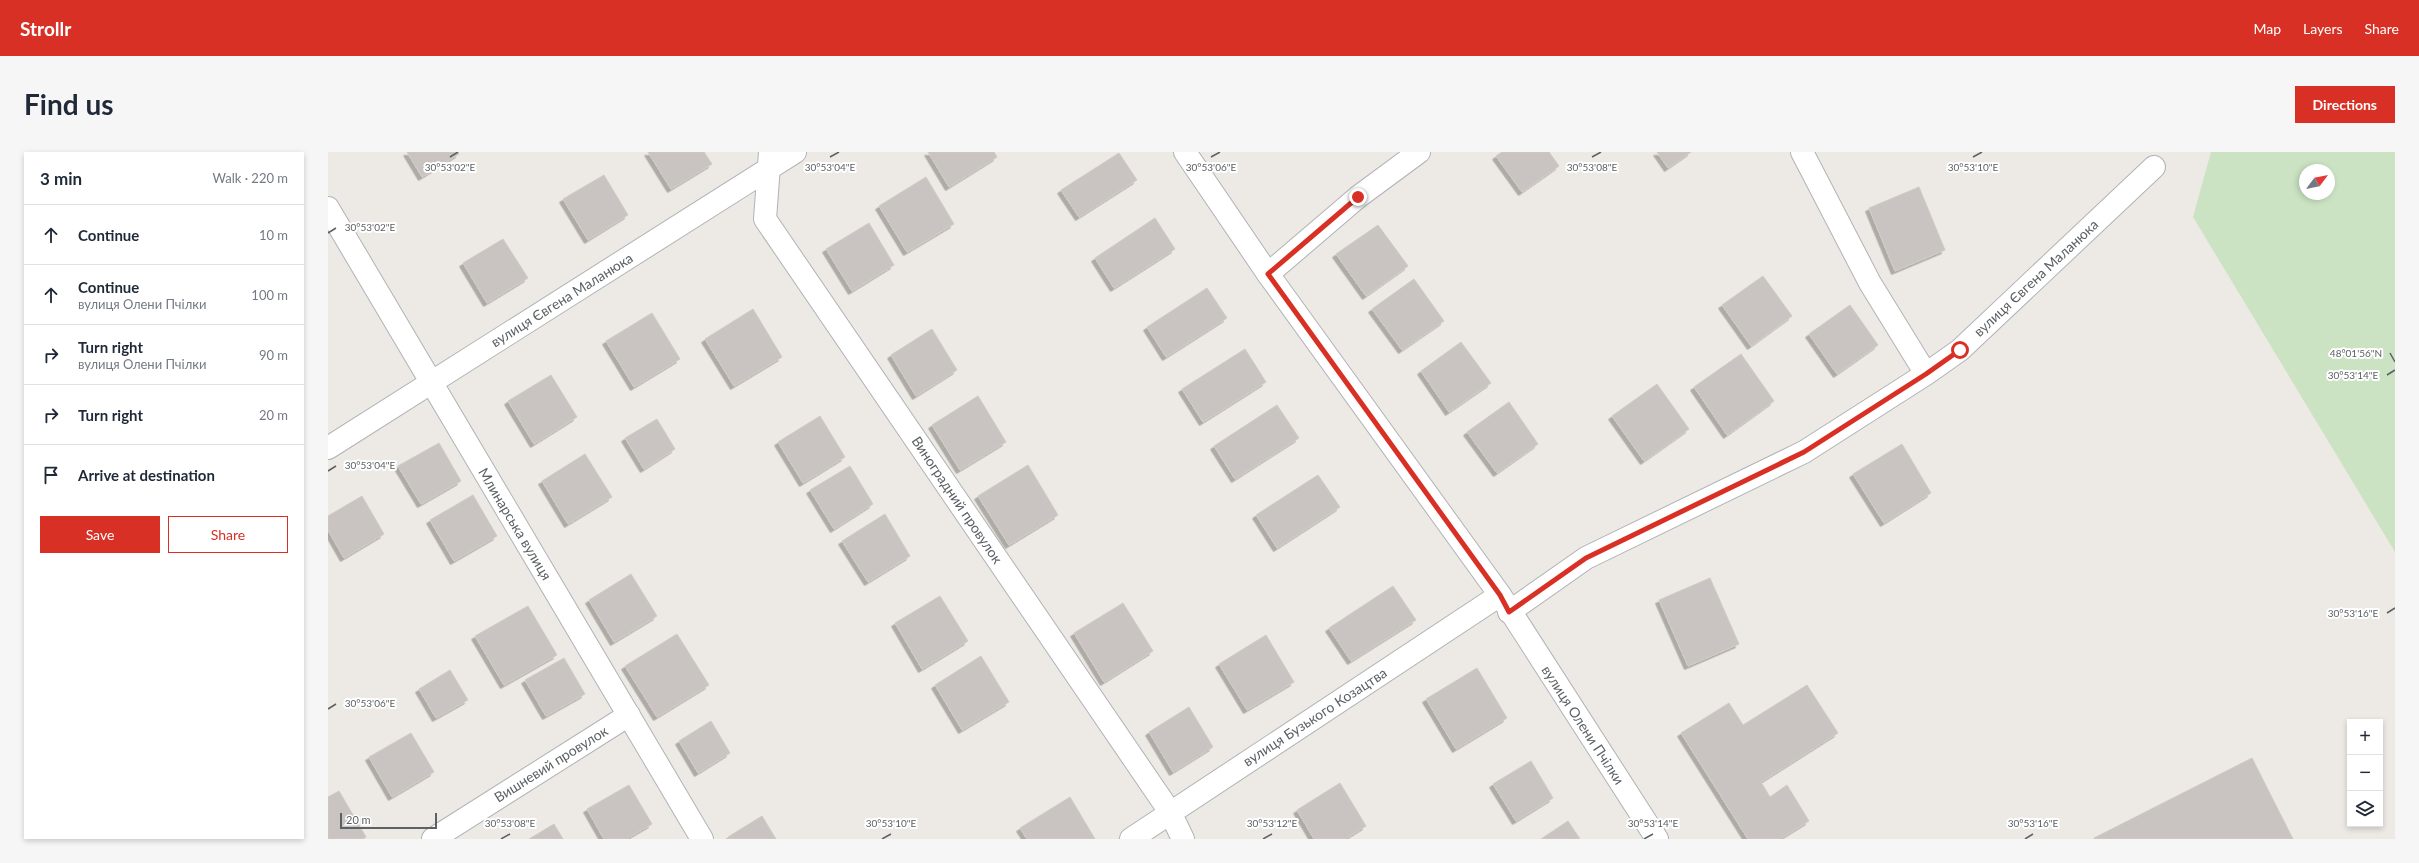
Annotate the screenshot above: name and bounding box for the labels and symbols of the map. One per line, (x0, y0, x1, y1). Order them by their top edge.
text: 30°53'02"E (425, 161, 475, 173)
text: 30°53'04"E (805, 161, 855, 173)
text: 30°53'06"E (1186, 161, 1236, 173)
text: 30°53'08"E (1567, 161, 1617, 173)
text: 30°53'10"E (1948, 161, 1998, 173)
north arrow (2299, 164, 2335, 200)
route end (1349, 188, 1367, 206)
street label: вулиця Євгена Маланюка (1970, 215, 2101, 340)
text: 30°53'02"E (345, 221, 395, 233)
street label: вулиця Євгена Маланюка (488, 249, 636, 350)
route start (1951, 341, 1969, 359)
text: 48°01'56"N (2330, 347, 2382, 359)
text: 30°53'14"E (2328, 369, 2378, 381)
street label: Виноградний провулок (908, 433, 1007, 567)
text: 30°53'04"E (345, 459, 395, 471)
street label: Млинарська вулиця (475, 465, 556, 583)
text: 30°53'16"E (2328, 607, 2378, 619)
street label: вулиця Олени Пчілки (1539, 662, 1628, 787)
street label: вулиця Бузького Козацтва (1240, 664, 1390, 769)
text: 30°53'06"E (345, 697, 395, 709)
street label: Вишневий провулок (491, 721, 611, 805)
scale bar (340, 811, 437, 830)
text: 30°53'08"E (485, 817, 535, 829)
text: 30°53'10"E (866, 817, 916, 829)
text: 30°53'12"E (1247, 817, 1297, 829)
text: 30°53'14"E (1628, 817, 1678, 829)
text: 30°53'16"E (2008, 817, 2058, 829)

